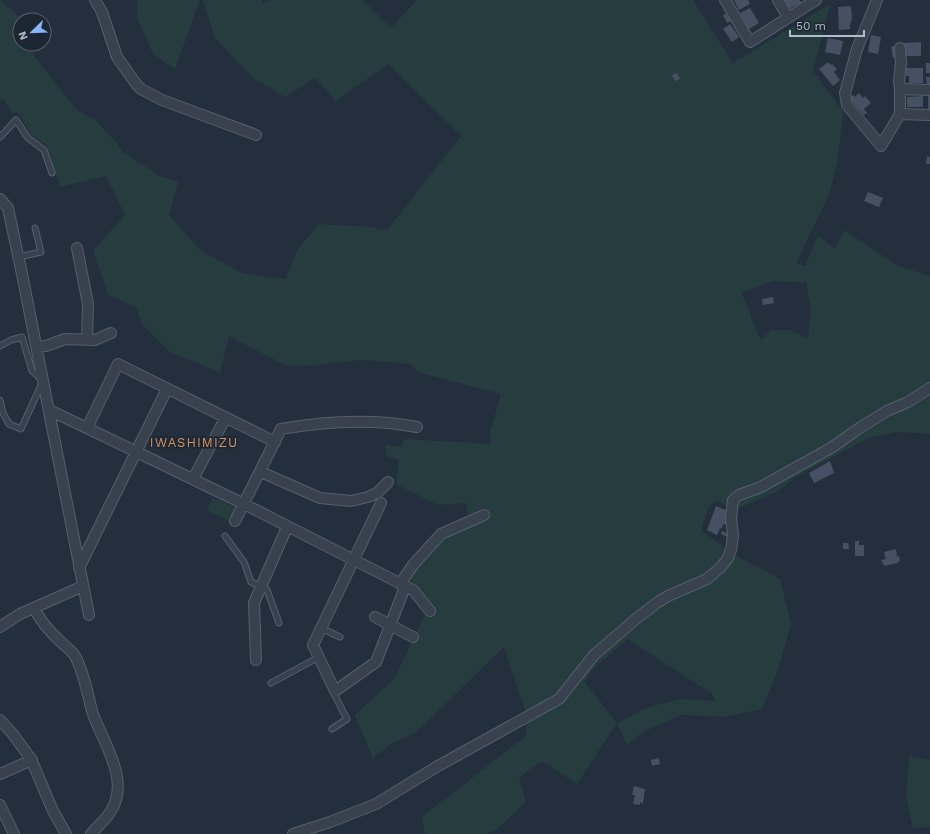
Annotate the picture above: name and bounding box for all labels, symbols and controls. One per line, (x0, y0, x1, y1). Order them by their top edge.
north arrow (12, 12, 52, 52)
scale bar (790, 12, 864, 38)
text: 50 m (796, 19, 826, 33)
text: N (16, 29, 31, 42)
district label: IWASHIMIZU (150, 435, 238, 450)

